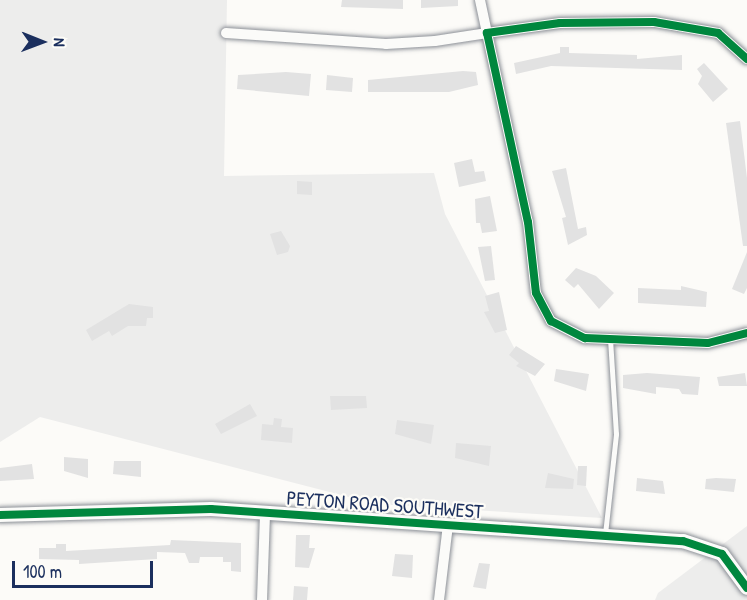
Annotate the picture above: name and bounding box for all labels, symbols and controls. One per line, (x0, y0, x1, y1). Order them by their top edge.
north arrow (12, 12, 72, 72)
text: N (49, 38, 71, 47)
street label: PEYTON ROAD SOUTHWEST (286, 485, 484, 523)
scale bar (15, 549, 156, 587)
text: 100 m (23, 559, 62, 584)

